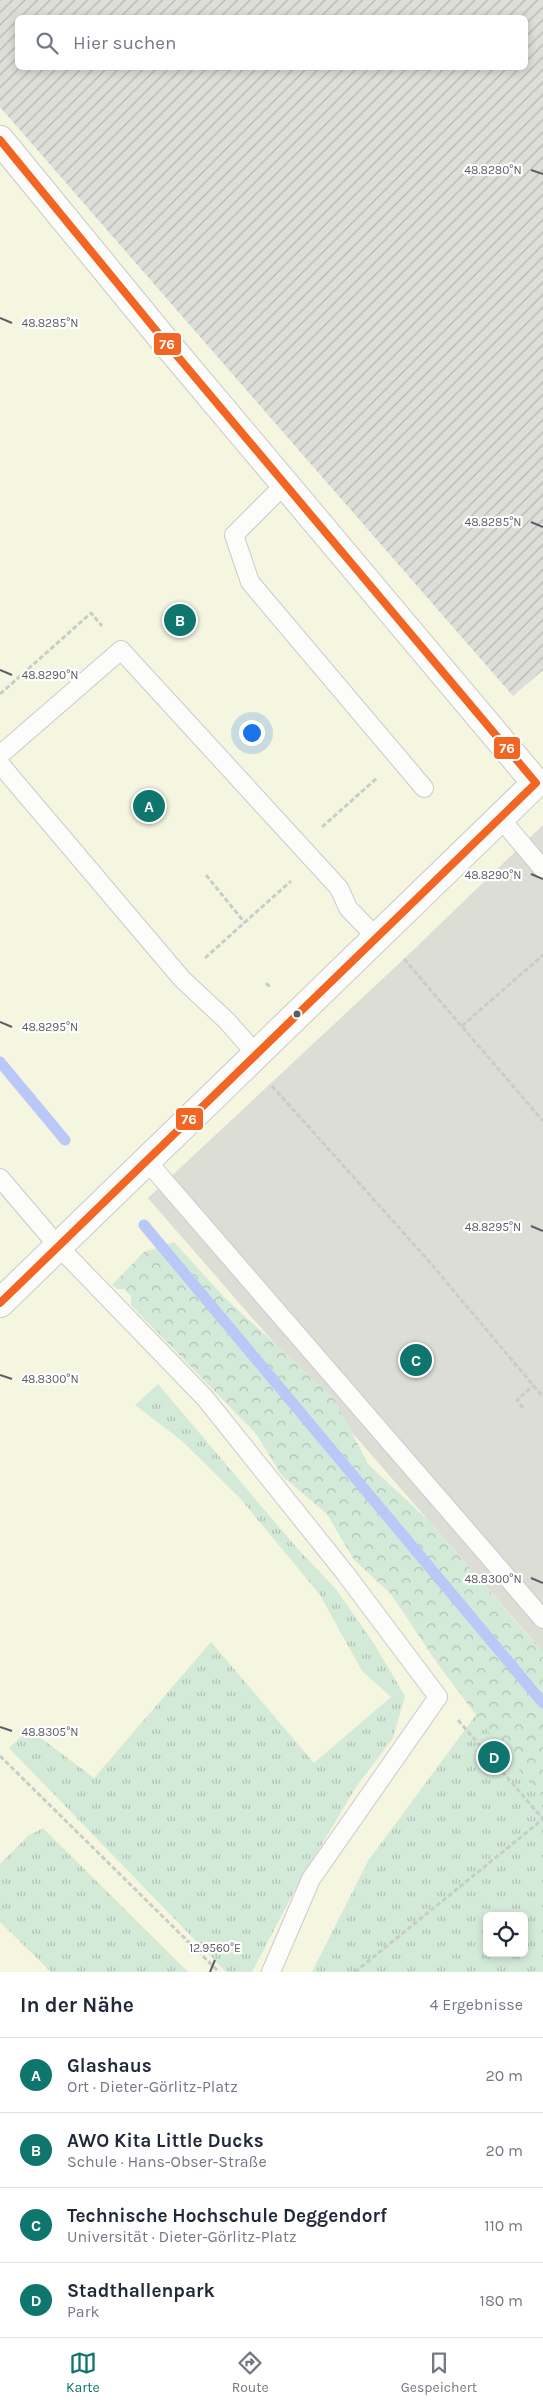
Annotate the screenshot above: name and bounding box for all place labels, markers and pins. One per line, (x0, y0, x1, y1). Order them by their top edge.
pin: B (164, 601, 196, 639)
pin: A (133, 787, 165, 825)
unlabelled marker (292, 1009, 302, 1019)
pin: C (400, 1341, 432, 1379)
pin: D (478, 1738, 510, 1776)

